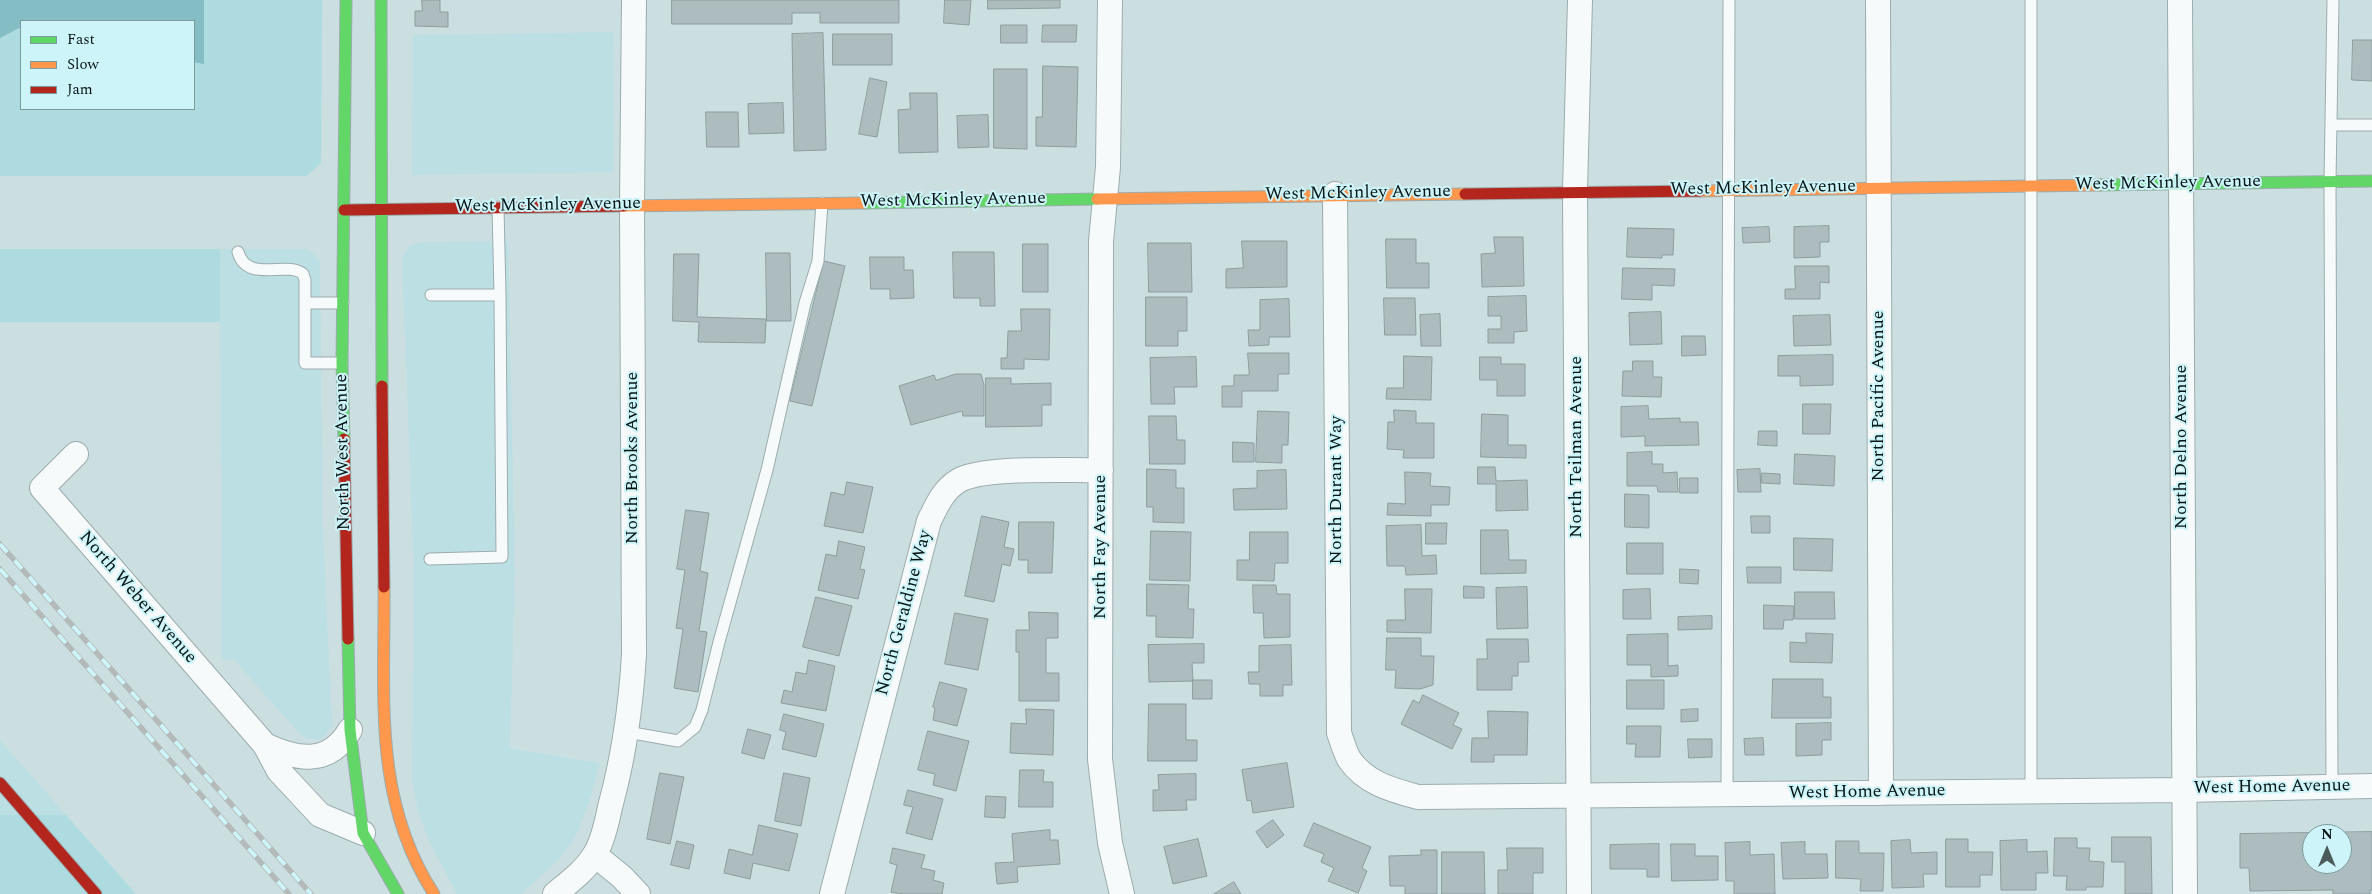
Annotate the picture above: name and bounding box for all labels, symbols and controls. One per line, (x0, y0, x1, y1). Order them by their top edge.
legend (20, 20, 195, 110)
text: Fast (67, 28, 95, 51)
text: Slow (67, 53, 99, 76)
text: Jam (67, 78, 93, 101)
street label: West McKinley Avenue (2075, 172, 2261, 196)
street label: West McKinley Avenue (1670, 177, 1856, 201)
street label: West McKinley Avenue (1265, 182, 1451, 206)
street label: West McKinley Avenue (860, 189, 1046, 213)
street label: West McKinley Avenue (455, 194, 641, 218)
street label: North Pacific Avenue (1868, 310, 1890, 482)
street label: North Teilman Avenue (1566, 356, 1588, 538)
street label: North Delno Avenue (2171, 365, 2193, 529)
street label: North Brooks Avenue (622, 372, 644, 544)
street label: North West Avenue (332, 374, 356, 530)
street label: North Durant Way (1326, 416, 1348, 564)
street label: North Fay Avenue (1090, 475, 1112, 619)
street label: North Weber Avenue (74, 527, 200, 669)
street label: North Geraldine Way (873, 528, 937, 698)
street label: West Home Avenue (2193, 776, 2351, 800)
street label: West Home Avenue (1788, 781, 1946, 805)
north arrow (2302, 824, 2352, 874)
text: N (2321, 824, 2333, 845)

